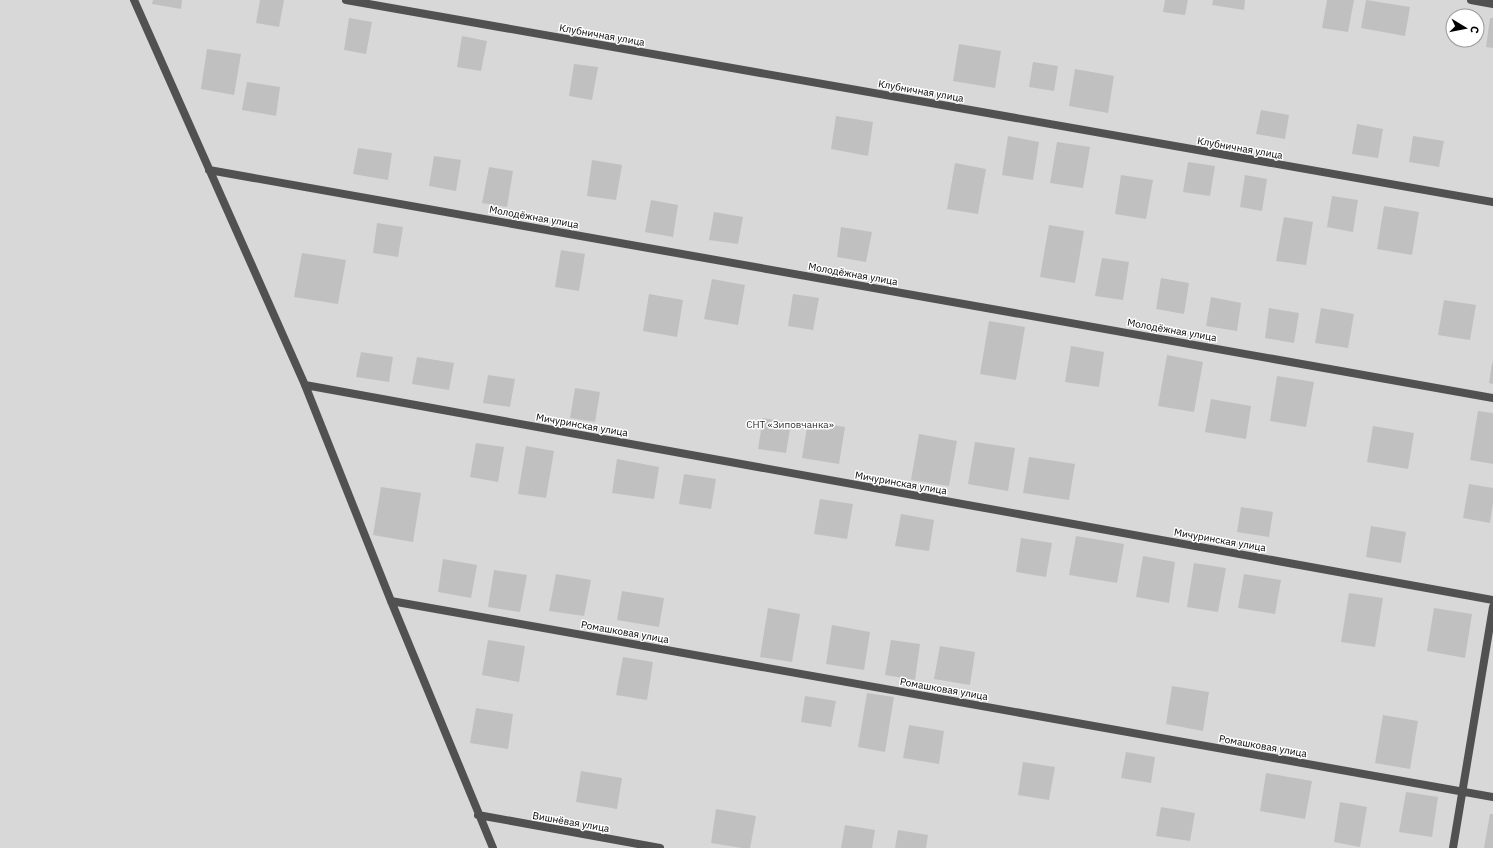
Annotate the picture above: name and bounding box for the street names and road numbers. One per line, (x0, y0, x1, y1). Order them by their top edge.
street label: Клубничная улица (558, 21, 646, 49)
street label: Клубничная улица (877, 77, 965, 105)
street label: Клубничная улица (1196, 134, 1284, 162)
street label: Молодёжная улица (488, 203, 580, 231)
street label: Молодёжная улица (807, 260, 899, 288)
street label: Молодёжная улица (1126, 316, 1218, 344)
street label: Мичуринская улица (535, 411, 630, 440)
street label: Мичуринская улица (854, 469, 949, 498)
street label: Мичуринская улица (1173, 526, 1268, 555)
street label: Ромашковая улица (580, 618, 671, 646)
street label: Ромашковая улица (899, 675, 990, 703)
street label: Ромашковая улица (1218, 732, 1309, 760)
street label: Вишнёвая улица (531, 809, 611, 835)

